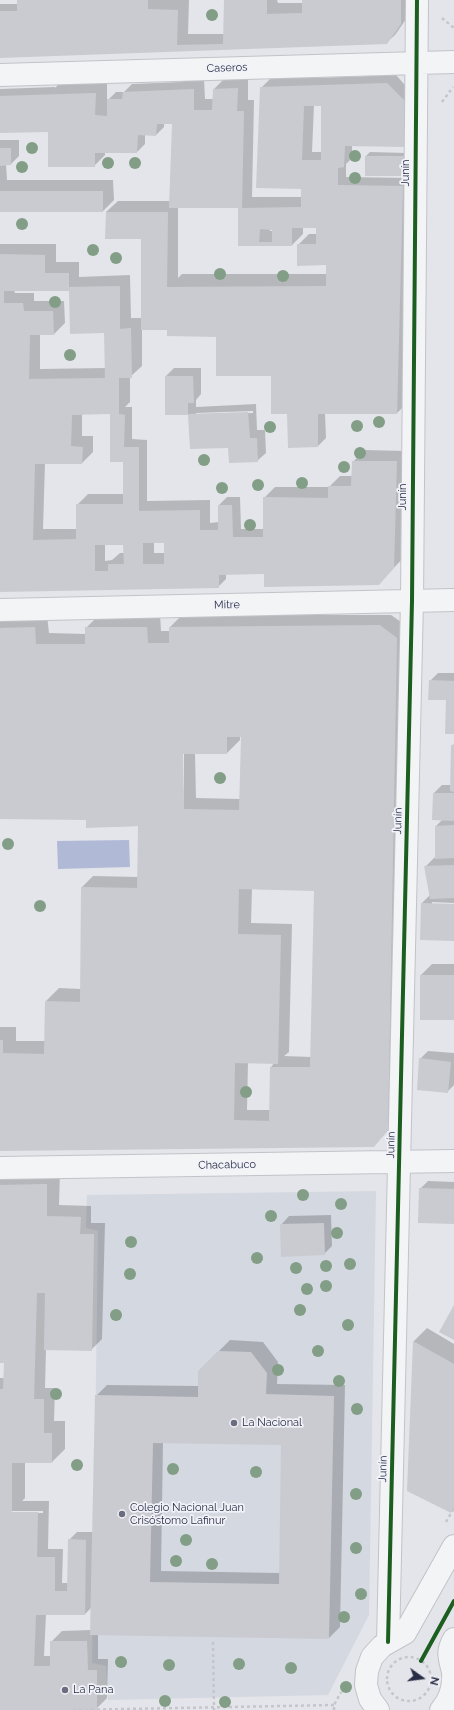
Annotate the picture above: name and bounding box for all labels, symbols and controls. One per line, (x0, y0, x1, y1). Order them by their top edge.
street label: Caseros (206, 61, 248, 75)
street label: Junín (399, 160, 413, 186)
street label: Junín (396, 484, 410, 510)
street label: Mitre (214, 598, 240, 612)
street label: Junín (391, 807, 405, 835)
street label: Junín (384, 1131, 398, 1159)
street label: Chacabuco (198, 1158, 256, 1172)
place label: La Nacional (242, 1416, 302, 1430)
marker: La Nacional (229, 1418, 239, 1428)
street label: Junín (376, 1455, 390, 1483)
place label: Colegio Nacional Juan Crisóstomo Lafinur (130, 1501, 244, 1527)
marker: Colegio Nacional Juan Crisóstomo Lafinur (117, 1509, 127, 1519)
north arrow (402, 1658, 442, 1698)
text: N (427, 1675, 441, 1687)
place label: La Pana (73, 1683, 113, 1697)
marker: La Pana (60, 1685, 70, 1695)

